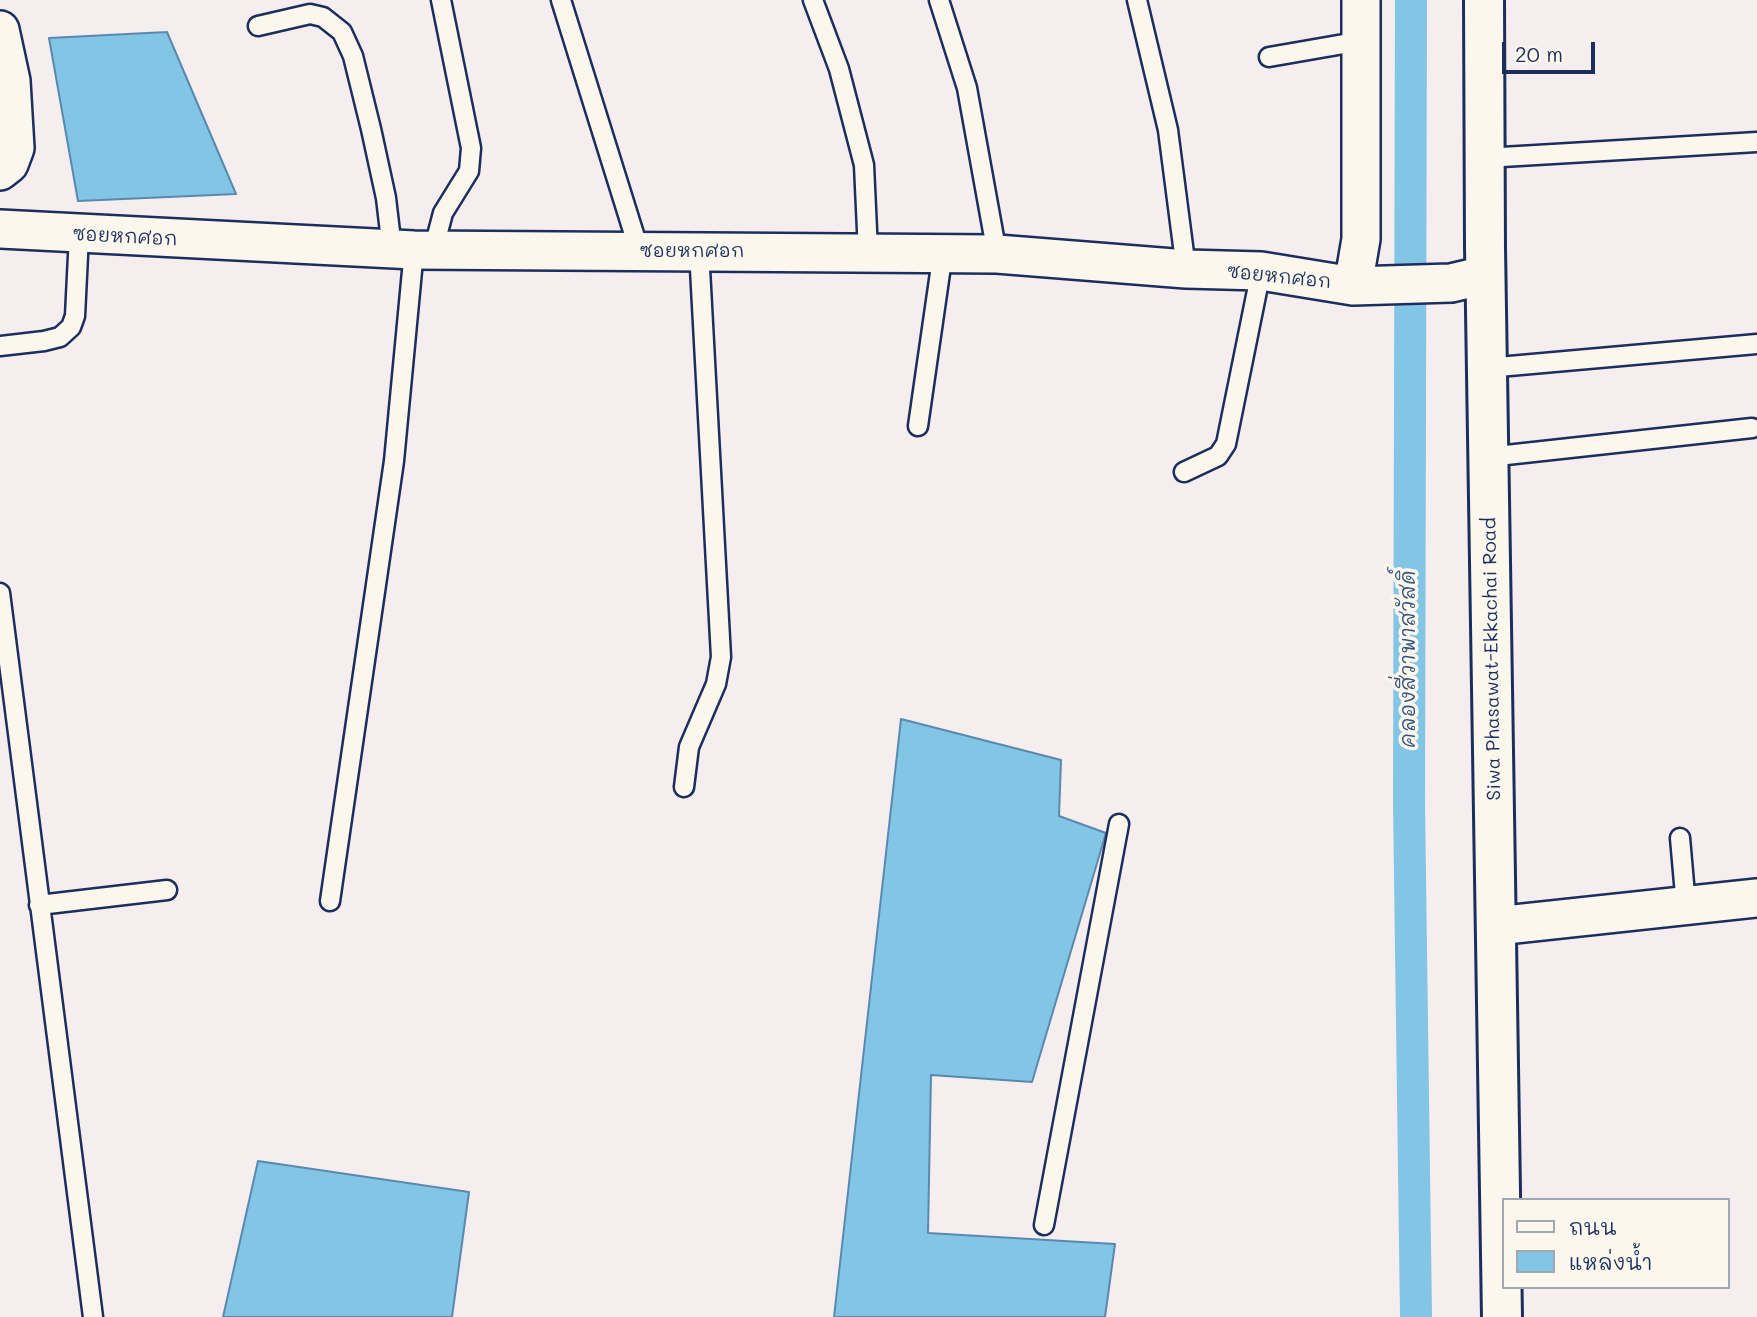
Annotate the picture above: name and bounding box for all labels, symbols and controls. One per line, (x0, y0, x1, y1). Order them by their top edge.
scale bar (1505, 28, 1598, 72)
text: 20 m (1515, 40, 1563, 67)
street label: ซอยหกศอก (72, 223, 178, 251)
street label: ซอยหกศอก (640, 240, 744, 262)
street label: ซอยหกศอก (1226, 260, 1332, 294)
street label: Siwa Phasawat-Ekkachai Road (1478, 517, 1506, 801)
water label: คลองสี่วาพาสวัสดิ์ (1396, 570, 1422, 748)
legend (1502, 1198, 1729, 1289)
text: ถนน (1569, 1213, 1617, 1240)
text: แหล่งน้ำ (1569, 1248, 1652, 1275)

